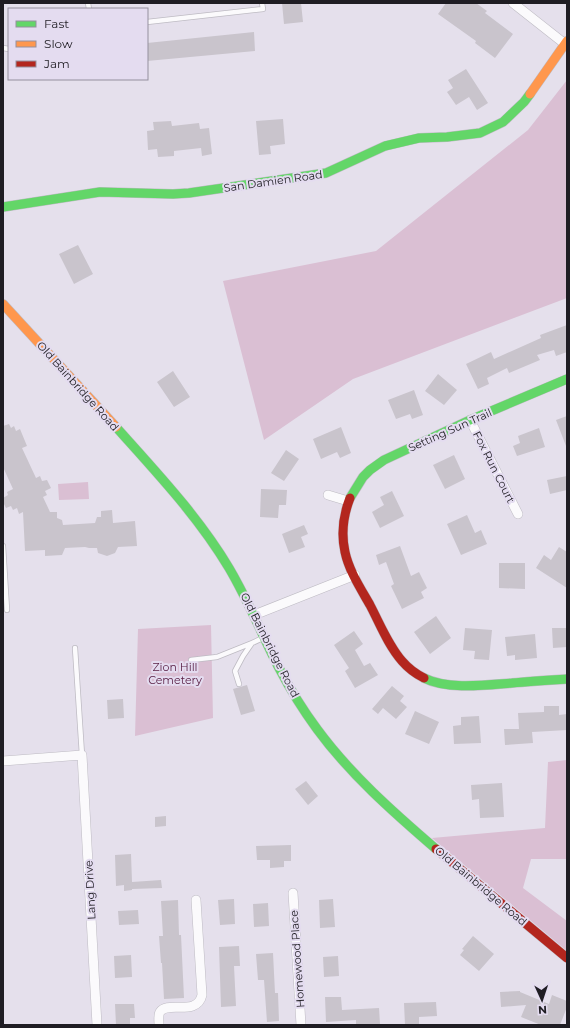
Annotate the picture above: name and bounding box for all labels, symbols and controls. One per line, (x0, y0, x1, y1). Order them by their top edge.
legend (8, 8, 148, 80)
text: Fast (44, 16, 69, 31)
text: Slow (44, 36, 73, 51)
text: Jam (43, 56, 70, 71)
street label: San Damien Road (223, 167, 323, 195)
street label: Old Bainbridge Road (34, 338, 122, 434)
street label: Setting Sun Trail (406, 405, 494, 455)
street label: Fox Run Court (470, 429, 518, 506)
street label: Old Bainbridge Road (237, 590, 303, 700)
park label: Zion Hill Cemetery (148, 660, 202, 687)
street label: Old Bainbridge Road (432, 843, 530, 929)
street label: Lang Drive (81, 860, 99, 920)
street label: Homewood Place (287, 909, 307, 1008)
north arrow (522, 980, 562, 1020)
text: N (538, 1003, 547, 1017)

